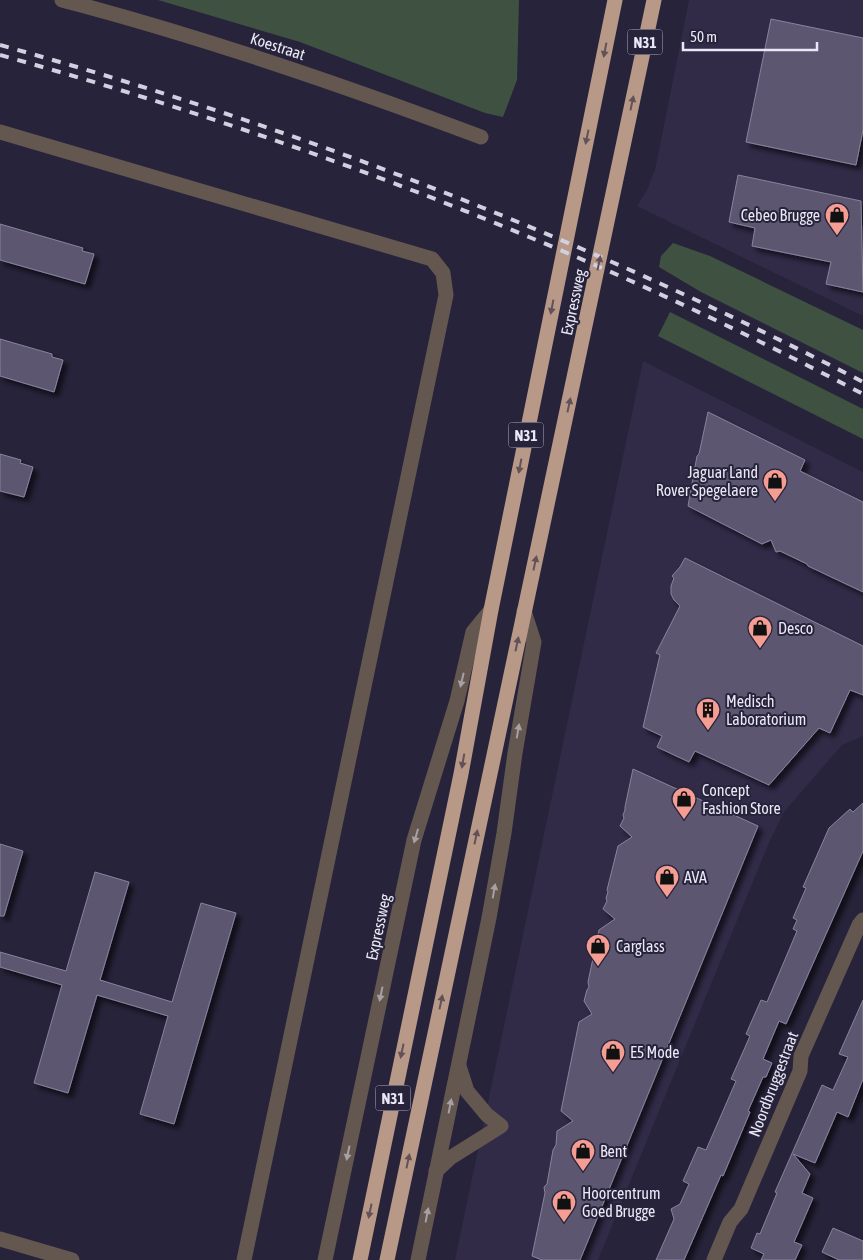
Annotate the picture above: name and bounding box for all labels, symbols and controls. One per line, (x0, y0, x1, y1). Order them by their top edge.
scale bar (683, 20, 817, 52)
text: 50 m (690, 28, 717, 45)
street label: Koestraat (248, 29, 308, 63)
road number: N31 (628, 30, 662, 54)
one-way arrow (601, 43, 609, 58)
one-way arrow (628, 96, 636, 111)
one-way arrow (583, 130, 591, 145)
shop icon: Cebeo Brugge (824, 202, 850, 236)
place label: Cebeo Brugge (741, 206, 820, 225)
one-way arrow (596, 254, 604, 270)
street label: Expressweg (557, 267, 590, 337)
one-way arrow (547, 299, 555, 315)
one-way arrow (565, 397, 573, 412)
road number: N31 (508, 422, 544, 448)
one-way arrow (515, 458, 523, 474)
place label: Jaguar Land Rover Spegelaere (656, 463, 758, 500)
shop icon: Jaguar Land Rover Spegelaere (762, 468, 788, 502)
one-way arrow (531, 555, 539, 571)
shop icon: Desco (747, 615, 773, 649)
place label: Desco (778, 619, 813, 637)
one-way arrow (513, 636, 521, 652)
one-way arrow (458, 672, 466, 687)
place label: Medisch Laboratorium (726, 692, 806, 728)
building icon: Medisch Laboratorium (695, 697, 721, 731)
one-way arrow (515, 722, 523, 738)
one-way arrow (459, 754, 467, 770)
place label: Concept Fashion Store (702, 781, 781, 817)
shop icon: Concept Fashion Store (671, 786, 697, 820)
one-way arrow (411, 828, 419, 843)
one-way arrow (472, 829, 480, 845)
shop icon: AVA (654, 864, 680, 898)
place label: AVA (684, 868, 707, 886)
one-way arrow (490, 883, 498, 899)
street label: Expressweg (362, 892, 395, 962)
shop icon: Carglass (585, 933, 611, 967)
place label: Carglass (616, 937, 665, 956)
one-way arrow (377, 987, 385, 1003)
one-way arrow (437, 994, 445, 1009)
street label: Noordbruggestraat (745, 1028, 802, 1140)
shop icon: E5 Mode (600, 1039, 626, 1073)
place label: E5 Mode (630, 1043, 680, 1061)
one-way arrow (398, 1044, 406, 1060)
road number: N31 (376, 1086, 410, 1110)
one-way arrow (447, 1098, 455, 1114)
shop icon: Bent (570, 1138, 596, 1172)
place label: Bent (600, 1142, 628, 1160)
one-way arrow (343, 1146, 351, 1162)
one-way arrow (404, 1153, 412, 1168)
place label: Hoorcentrum Goed Brugge (582, 1184, 661, 1221)
shop icon: Hoorcentrum Goed Brugge (551, 1189, 577, 1223)
one-way arrow (366, 1203, 374, 1218)
one-way arrow (424, 1207, 432, 1223)

